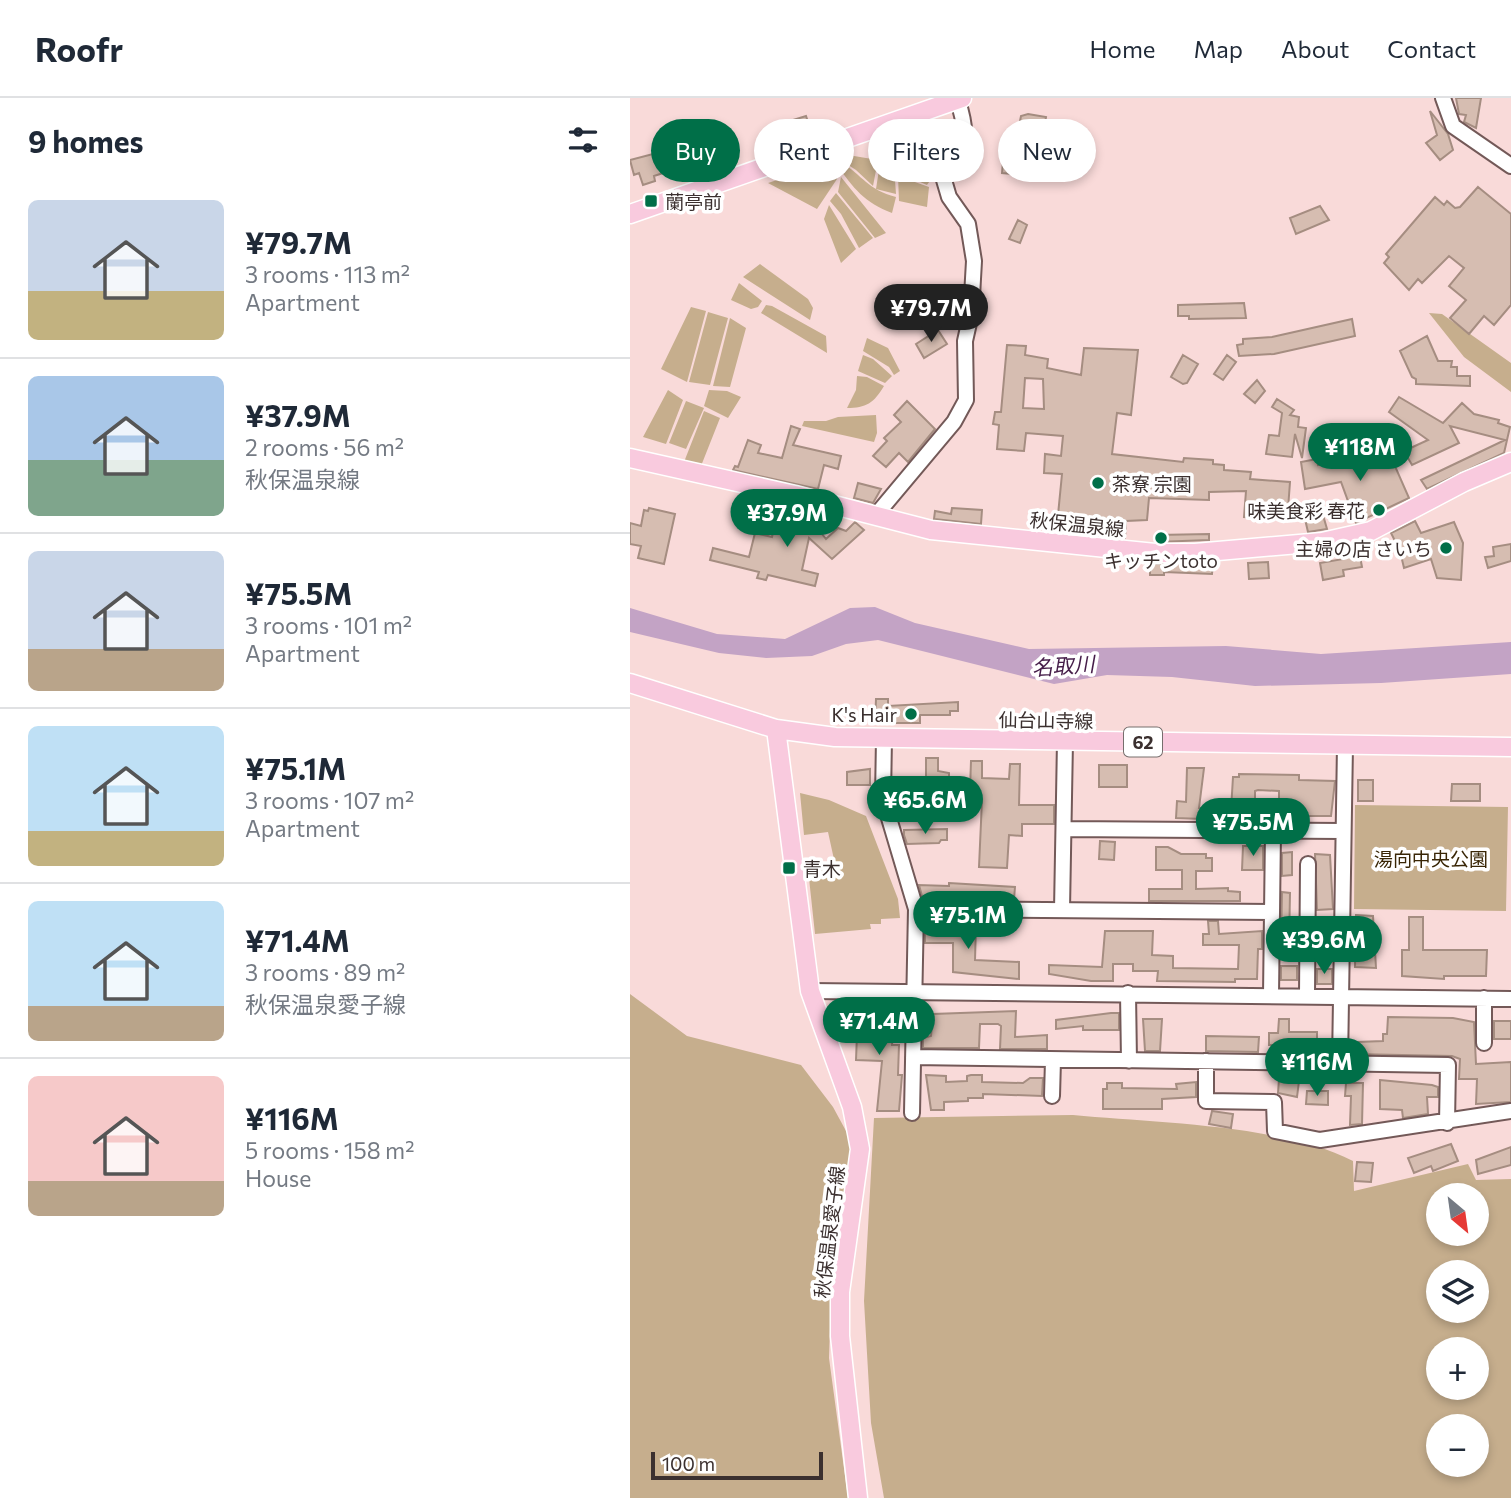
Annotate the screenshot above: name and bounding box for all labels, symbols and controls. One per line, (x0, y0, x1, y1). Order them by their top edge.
text: Roofr (35, 28, 123, 69)
text: Home (1090, 34, 1156, 63)
text: Map (1194, 34, 1243, 63)
text: About (1281, 34, 1349, 63)
text: Contact (1387, 34, 1476, 63)
chip: Buy (651, 119, 740, 182)
chip: Rent (754, 119, 854, 182)
chip: Filters (868, 119, 984, 182)
chip: New (998, 119, 1096, 182)
icon: filters (564, 121, 602, 159)
text: 9 homes (28, 122, 143, 159)
place label: 蘭亭前 (665, 190, 722, 213)
marker: 蘭亭前 (643, 193, 659, 209)
text: ¥79.7M (245, 223, 352, 260)
icon: home (84, 228, 168, 312)
text: 3 rooms · 113 m² (245, 260, 410, 288)
pin: ¥79.7M (874, 285, 988, 344)
text: Apartment (245, 288, 360, 316)
text: ¥79.7M (890, 293, 972, 321)
text: ¥37.9M (245, 396, 351, 433)
icon: home (84, 404, 168, 488)
pin: ¥118M (1311, 424, 1409, 483)
text: ¥118M (1324, 432, 1396, 460)
text: 2 rooms · 56 m² (245, 433, 404, 461)
text: 秋保温泉線 (245, 465, 360, 493)
place label: 茶寮 宗園 (1112, 472, 1192, 495)
marker: 茶寮 宗園 (1090, 475, 1106, 491)
pin: ¥37.9M (730, 490, 844, 549)
text: ¥37.9M (747, 498, 827, 526)
place label: 味美食彩 春花 (1247, 499, 1365, 522)
marker: 味美食彩 春花 (1371, 502, 1387, 518)
street label: 秋保温泉線 (1029, 508, 1125, 540)
marker: キッチンtoto (1153, 530, 1169, 546)
place label: 主婦の店 さいち (1295, 537, 1432, 560)
marker: 主婦の店 さいち (1438, 540, 1454, 556)
place label: キッチンtoto (1104, 549, 1218, 572)
text: ¥75.5M (245, 574, 352, 611)
icon: home (84, 579, 168, 663)
text: 3 rooms · 101 m² (245, 611, 412, 639)
text: Apartment (245, 639, 360, 667)
water label: 名取川 (1031, 650, 1097, 680)
place label: K's Hair (831, 703, 897, 726)
marker: K's Hair (903, 706, 919, 722)
street label: 仙台山寺線 (998, 708, 1094, 732)
road number: 62 (1124, 728, 1162, 756)
text: ¥75.1M (245, 749, 346, 786)
icon: home (84, 754, 168, 838)
pin: ¥65.6M (868, 776, 982, 836)
text: ¥65.6M (883, 785, 967, 813)
text: 3 rooms · 107 m² (245, 786, 414, 814)
pin: ¥75.5M (1196, 798, 1310, 858)
text: ¥75.5M (1212, 807, 1294, 835)
text: Apartment (245, 814, 360, 842)
park label: 湯向中央公園 (1374, 847, 1488, 870)
place label: 青木 (803, 857, 841, 880)
marker: 青木 (781, 860, 797, 876)
pin: ¥75.1M (911, 892, 1025, 951)
text: ¥75.1M (929, 900, 1007, 928)
pin: ¥39.6M (1267, 916, 1381, 976)
text: ¥71.4M (245, 921, 350, 958)
text: ¥39.6M (1282, 925, 1366, 953)
icon: home (84, 929, 168, 1013)
text: 3 rooms · 89 m² (245, 958, 405, 986)
text: 秋保温泉愛子線 (245, 990, 406, 1018)
pin: ¥71.4M (822, 998, 936, 1057)
text: ¥71.4M (839, 1006, 919, 1034)
pin: ¥116M (1268, 1038, 1366, 1098)
text: ¥116M (1281, 1047, 1353, 1075)
text: ¥116M (245, 1099, 339, 1136)
icon: home (84, 1104, 168, 1188)
text: 5 rooms · 158 m² (245, 1136, 414, 1164)
text: House (245, 1164, 311, 1192)
street label: 秋保温泉愛子線 (809, 1165, 849, 1299)
north arrow (1426, 1183, 1489, 1246)
map controls (1426, 1183, 1489, 1477)
button: layers (1426, 1260, 1489, 1323)
button: + (1426, 1337, 1489, 1400)
button: − (1426, 1414, 1489, 1477)
scale bar (651, 1449, 822, 1481)
text: 100 m (662, 1452, 715, 1475)

